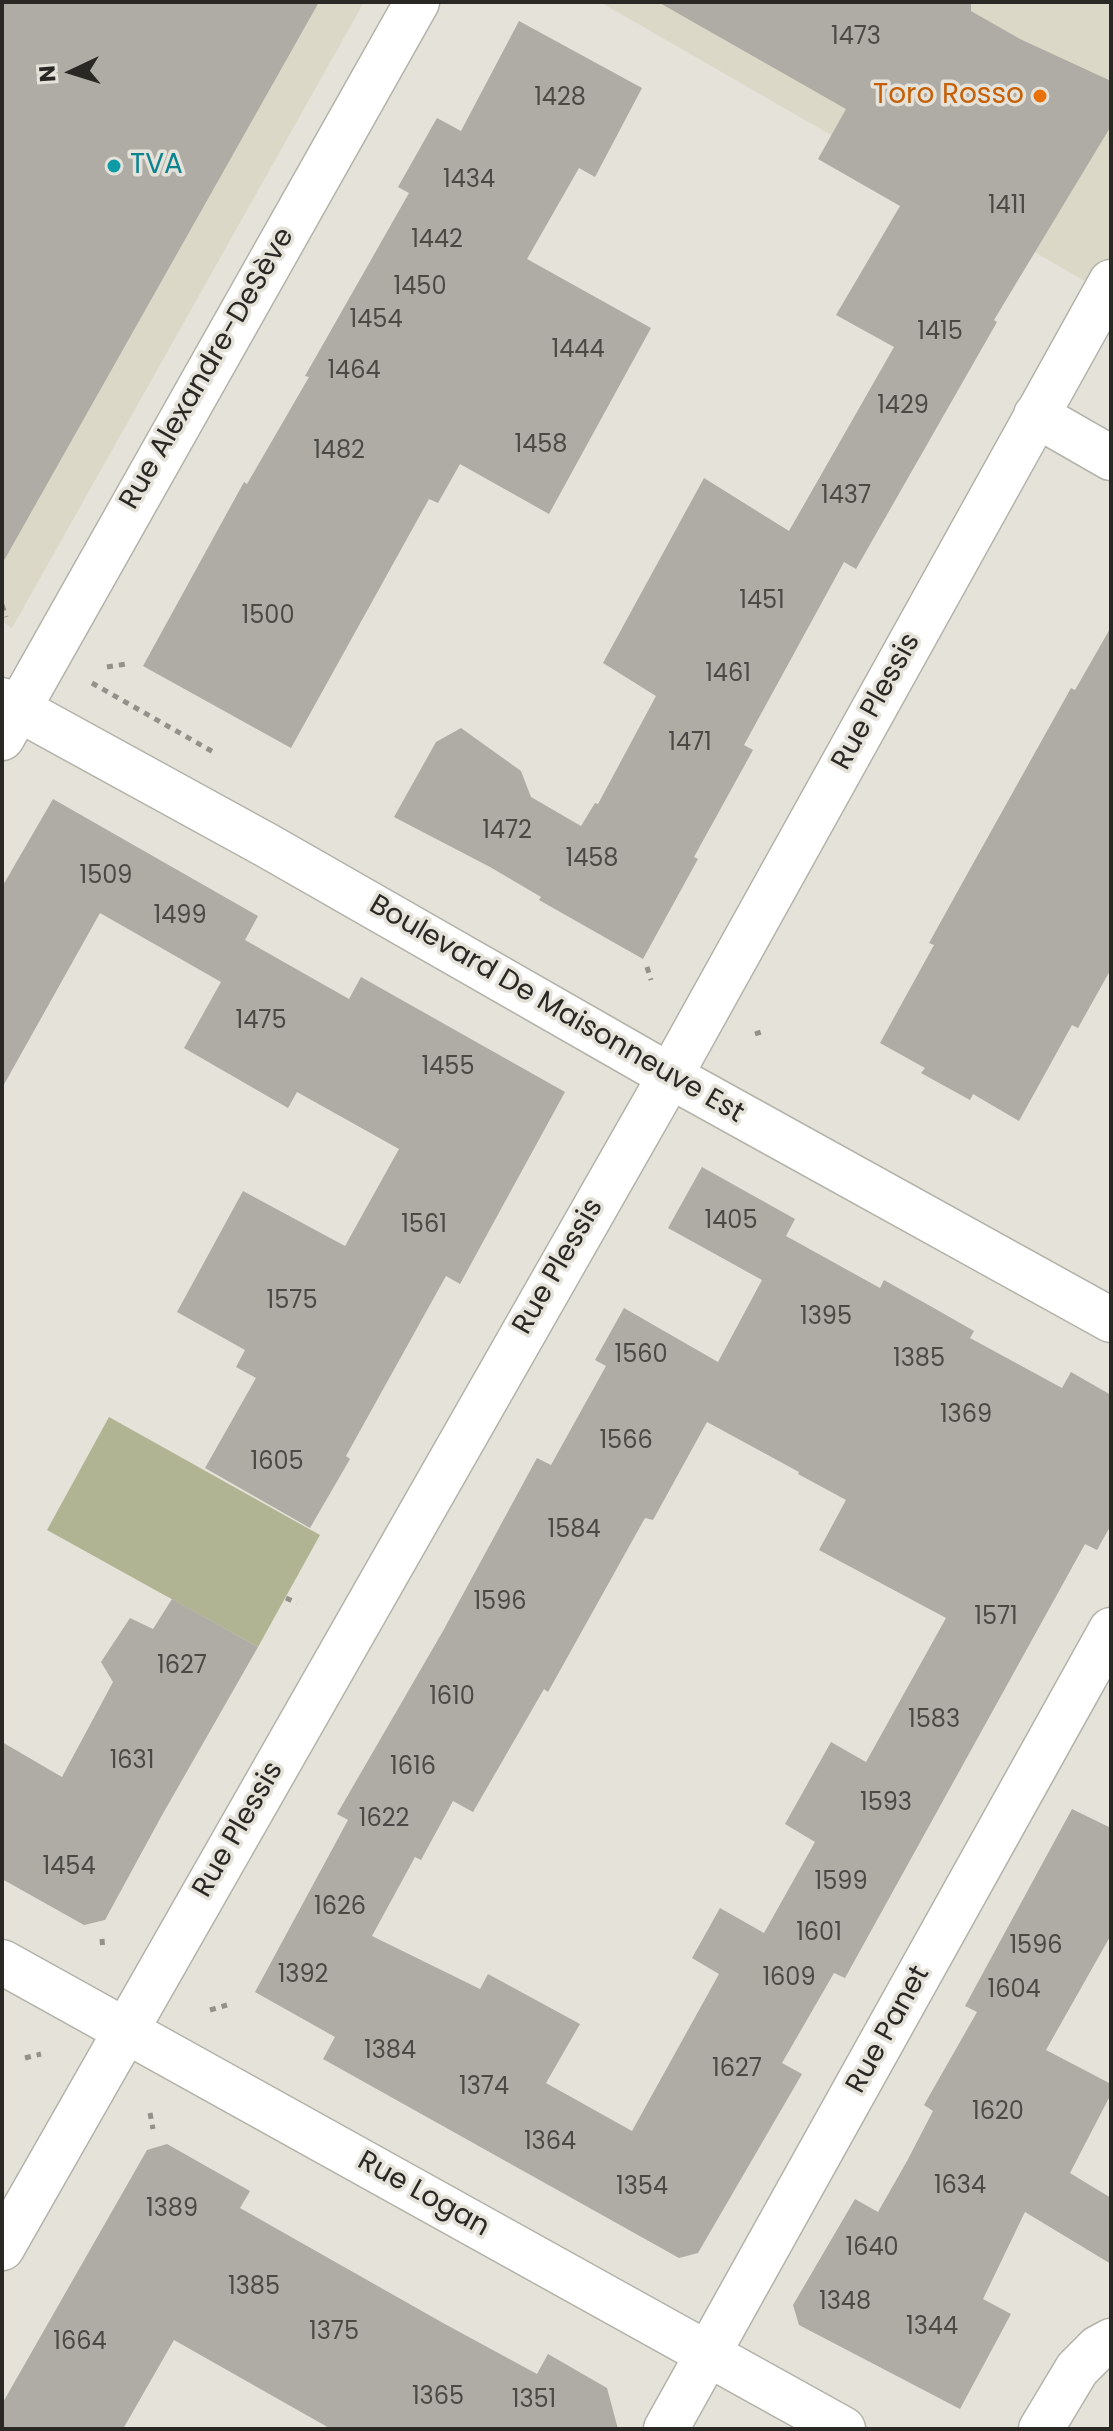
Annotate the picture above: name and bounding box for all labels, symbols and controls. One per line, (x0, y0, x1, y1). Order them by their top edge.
house number: 1473 (831, 24, 881, 52)
north arrow (32, 32, 112, 112)
text: N (32, 64, 64, 83)
place label: Toro Rosso (873, 79, 1024, 113)
house number: 1428 (534, 85, 586, 113)
marker: Toro Rosso (1031, 87, 1049, 105)
place label: TVA (130, 149, 183, 183)
marker: TVA (105, 157, 123, 175)
house number: 1434 (443, 167, 495, 195)
house number: 1411 (988, 193, 1026, 221)
street label: Rue Alexandre-DeSève (114, 222, 302, 516)
house number: 1442 (411, 227, 463, 255)
house number: 1450 (394, 274, 446, 302)
house number: 1454 (350, 307, 402, 335)
house number: 1415 (917, 319, 963, 347)
house number: 1444 (552, 337, 604, 365)
house number: 1464 (327, 358, 381, 386)
house number: 1429 (877, 393, 929, 421)
house number: 1458 (515, 432, 567, 460)
house number: 1482 (313, 438, 365, 466)
house number: 1437 (821, 483, 871, 511)
house number: 1451 (739, 588, 785, 616)
house number: 1500 (242, 603, 294, 631)
street label: Rue Plessis (826, 628, 928, 776)
house number: 1461 (705, 661, 751, 689)
house number: 1471 (668, 730, 712, 758)
house number: 1472 (482, 818, 532, 846)
house number: 1458 (566, 846, 618, 874)
house number: 1509 (80, 863, 132, 891)
street label: Boulevard De Maisonneuve Est (363, 889, 749, 1131)
house number: 1499 (153, 903, 207, 931)
house number: 1475 (236, 1008, 286, 1036)
house number: 1455 (422, 1054, 474, 1082)
street label: Rue Plessis (507, 1193, 611, 1341)
house number: 1405 (705, 1208, 757, 1236)
house number: 1561 (401, 1212, 447, 1240)
house number: 1575 (267, 1288, 317, 1316)
house number: 1395 (800, 1304, 852, 1332)
house number: 1560 (614, 1342, 668, 1370)
house number: 1385 (893, 1346, 945, 1374)
house number: 1369 (940, 1402, 992, 1430)
house number: 1566 (599, 1428, 653, 1456)
house number: 1605 (250, 1449, 304, 1477)
house number: 1584 (548, 1517, 600, 1545)
house number: 1596 (473, 1589, 527, 1617)
house number: 1571 (974, 1604, 1018, 1632)
house number: 1627 (157, 1653, 207, 1681)
house number: 1610 (429, 1684, 475, 1712)
house number: 1583 (908, 1707, 960, 1735)
house number: 1631 (110, 1748, 154, 1776)
house number: 1616 (390, 1754, 436, 1782)
street label: Rue Plessis (187, 1756, 291, 1904)
house number: 1593 (860, 1790, 912, 1818)
house number: 1622 (359, 1806, 409, 1834)
house number: 1454 (43, 1854, 95, 1882)
house number: 1599 (815, 1869, 867, 1897)
house number: 1626 (314, 1894, 366, 1922)
house number: 1601 (796, 1920, 842, 1948)
house number: 1596 (1009, 1933, 1063, 1961)
street label: Rue Panet (840, 1960, 938, 2100)
house number: 1392 (278, 1962, 328, 1990)
house number: 1609 (762, 1965, 816, 1993)
house number: 1604 (987, 1977, 1041, 2005)
house number: 1384 (364, 2038, 416, 2066)
house number: 1627 (712, 2056, 762, 2084)
house number: 1374 (459, 2074, 509, 2102)
house number: 1620 (972, 2099, 1024, 2127)
house number: 1364 (524, 2129, 576, 2157)
street label: Rue Logan (351, 2145, 495, 2245)
house number: 1634 (934, 2173, 986, 2201)
house number: 1354 (616, 2174, 668, 2202)
house number: 1389 (146, 2196, 198, 2224)
house number: 1640 (845, 2235, 899, 2263)
house number: 1385 (228, 2274, 280, 2302)
house number: 1348 (819, 2289, 871, 2317)
house number: 1344 (906, 2314, 958, 2342)
house number: 1375 (309, 2319, 359, 2347)
house number: 1664 (53, 2329, 107, 2357)
house number: 1365 (412, 2384, 464, 2412)
house number: 1351 (512, 2387, 556, 2415)

